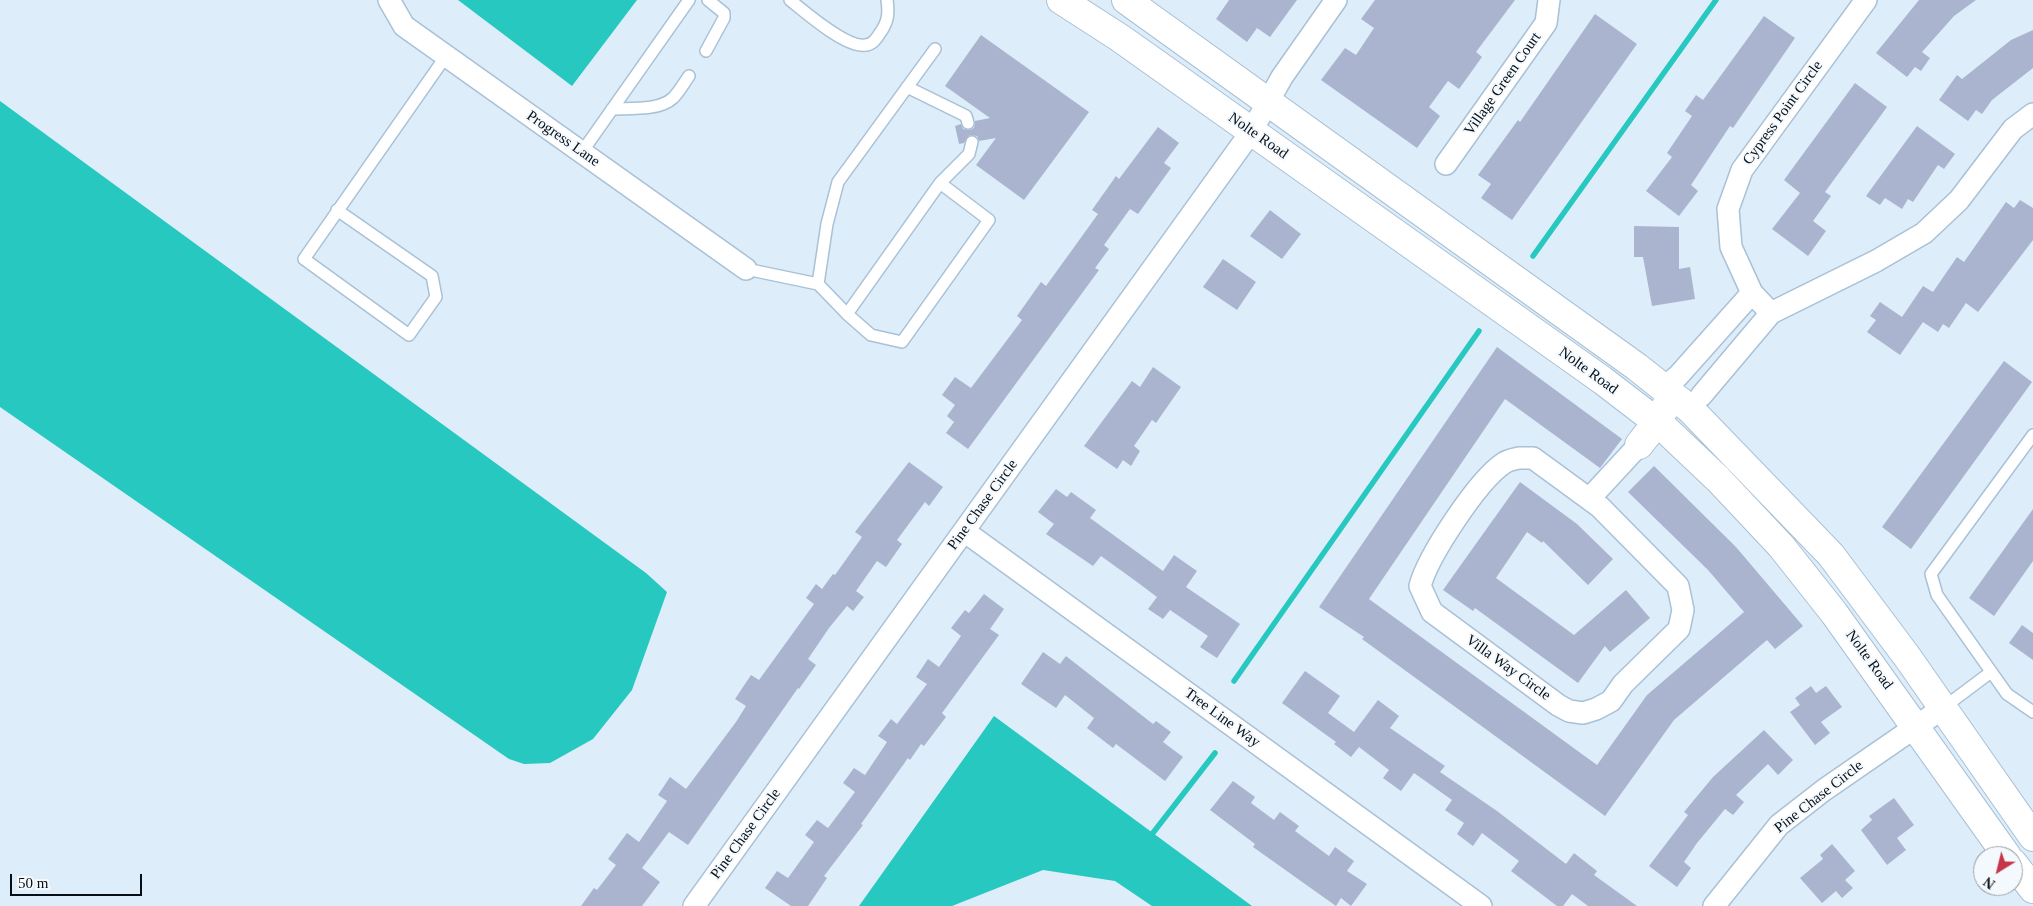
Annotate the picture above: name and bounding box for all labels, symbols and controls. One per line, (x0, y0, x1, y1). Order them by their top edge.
street label: Village Green Court (1461, 29, 1545, 139)
street label: Cypress Point Circle (1739, 57, 1827, 169)
street label: Progress Lane (523, 107, 603, 171)
street label: Nolte Road (1225, 109, 1291, 163)
street label: Nolte Road (1555, 344, 1621, 398)
street label: Pine Chase Circle (944, 456, 1022, 554)
street label: Nolte Road (1842, 627, 1896, 693)
street label: Villa Way Circle (1462, 631, 1554, 705)
street label: Tree Line Way (1181, 685, 1263, 751)
street label: Pine Chase Circle (1771, 757, 1867, 837)
street label: Pine Chase Circle (707, 785, 785, 883)
north arrow (1973, 846, 2023, 896)
scale bar (12, 864, 145, 896)
text: N (1981, 874, 1998, 892)
text: 50 m (18, 875, 48, 891)

